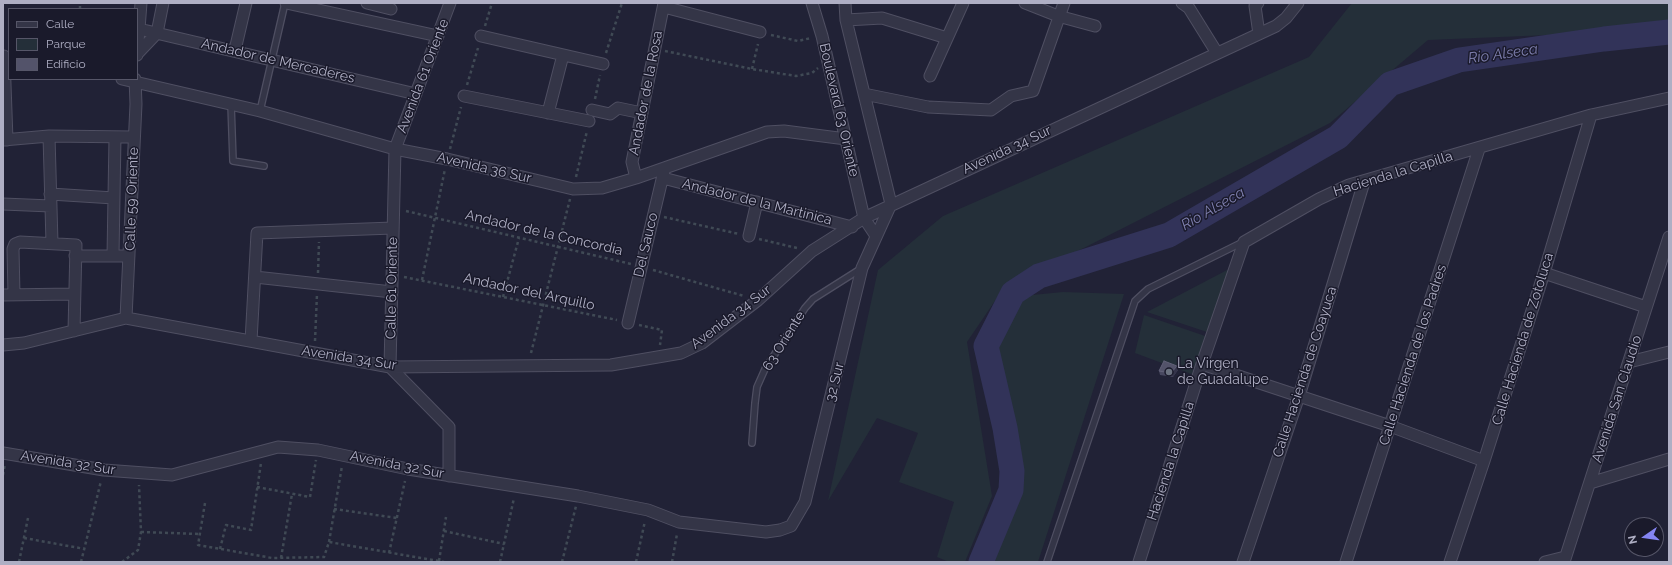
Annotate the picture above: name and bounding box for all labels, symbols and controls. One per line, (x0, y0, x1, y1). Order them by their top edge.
legend (8, 8, 138, 80)
street label: Avenida 61 Oriente (393, 16, 453, 136)
text: Calle (46, 17, 74, 31)
street label: Andador de la Rosa (626, 29, 666, 157)
street label: Andador de Mercaderes (200, 35, 356, 87)
text: Parque (46, 37, 86, 51)
water label: Rio Alseca (1467, 40, 1539, 68)
street label: Boulevard 63 Oriente (815, 42, 863, 178)
text: Edificio (46, 57, 86, 71)
street label: Avenida 34 Sur (960, 122, 1054, 178)
street label: Calle 59 Oriente (122, 147, 142, 251)
street label: Hacienda la Capilla (1331, 148, 1455, 200)
street label: Avenida 36 Sur (435, 149, 533, 187)
street label: Andador de la Martinica (680, 175, 834, 229)
water label: Rio Alseca (1178, 184, 1248, 234)
street label: Andador de la Concordia (464, 207, 624, 259)
street label: Del Sauco (630, 211, 662, 279)
street label: Calle 61 Oriente (383, 237, 401, 339)
street label: Calle Hacienda de Zotoluca (1489, 251, 1557, 427)
street label: Calle Hacienda de los Padres (1376, 262, 1450, 448)
street label: Andador del Arquillo (462, 270, 596, 314)
street label: Avenida 34 Sur (688, 281, 774, 353)
street label: Calle Hacienda de Coayuca (1269, 284, 1341, 460)
street label: 63 Oriente (759, 308, 809, 374)
street label: Avenida San Claudio (1588, 333, 1646, 465)
street label: Avenida 34 Sur (300, 342, 398, 374)
place label: La Virgen de Guadalupe (1177, 356, 1269, 388)
street label: 32 Sur (822, 361, 848, 403)
marker: La Virgen de Guadalupe (1164, 367, 1174, 377)
street label: Hacienda la Capilla (1144, 399, 1198, 523)
street label: Avenida 32 Sur (19, 447, 117, 479)
street label: Avenida 32 Sur (348, 448, 446, 482)
north arrow (1624, 517, 1664, 557)
text: N (1626, 534, 1640, 545)

